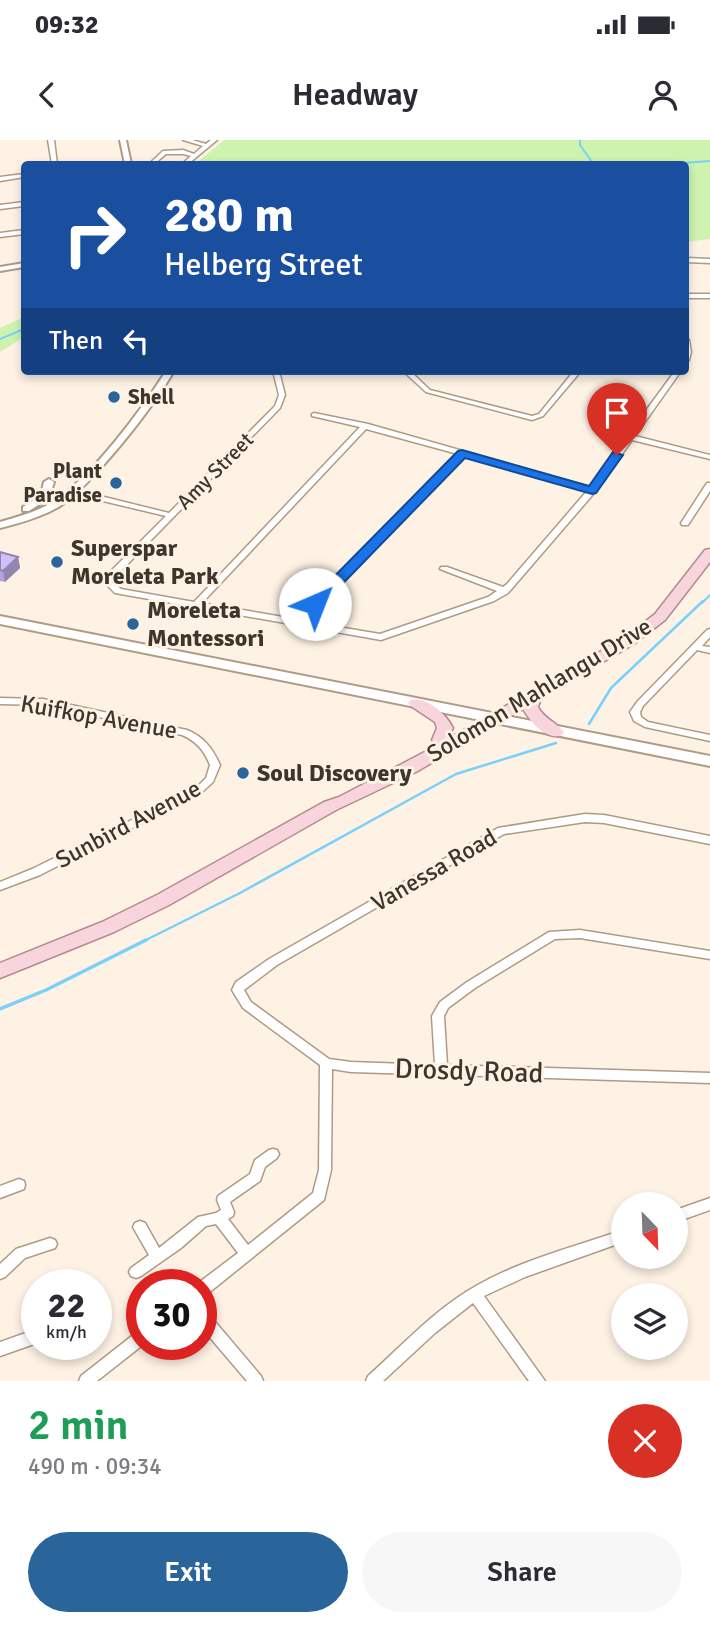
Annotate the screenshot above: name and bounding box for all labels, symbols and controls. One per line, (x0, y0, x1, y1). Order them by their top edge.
text: 09:32 (35, 9, 99, 41)
text: Headway (292, 75, 418, 114)
icon: back (28, 76, 66, 114)
icon: person (644, 76, 682, 114)
text: 280 m (164, 185, 294, 245)
icon: right (49, 189, 140, 280)
text: Helberg Street (164, 245, 363, 284)
icon: left (117, 322, 155, 360)
text: Then (49, 325, 103, 357)
pin (587, 383, 647, 455)
place label: Shell (128, 384, 175, 410)
marker: Shell (106, 389, 122, 405)
icon: arrive (598, 394, 636, 432)
street label: Amy Street (171, 427, 259, 515)
place label: Plant Paradise (23, 458, 102, 508)
marker: Plant Paradise (108, 475, 124, 491)
place label: Superspar Moreleta Park (71, 533, 219, 591)
marker: Superspar Moreleta Park (49, 554, 65, 570)
position arrow (278, 567, 352, 641)
place label: Moreleta Montessori (147, 595, 264, 653)
street label: Solomon Mahlangu Drive (421, 611, 657, 769)
marker: Moreleta Montessori (125, 616, 141, 632)
street label: Kuifkop Avenue (18, 688, 180, 746)
place label: Soul Discovery (257, 758, 412, 788)
marker: Soul Discovery (235, 765, 251, 781)
street label: Sunbird Avenue (50, 773, 206, 875)
street label: Vanessa Road (366, 822, 502, 918)
street label: Drosdy Road (394, 1051, 544, 1091)
north arrow (611, 1192, 688, 1269)
map controls (611, 1192, 688, 1360)
speed limit sign: 30 (126, 1269, 217, 1360)
button: layers (611, 1283, 688, 1360)
text: 22 (48, 1284, 85, 1327)
text: km/h (46, 1321, 87, 1343)
text: 2 min (28, 1400, 129, 1451)
button: close (608, 1404, 682, 1478)
text: 490 m · 09:34 (28, 1452, 162, 1481)
button: Exit (28, 1532, 348, 1612)
button: Share (362, 1532, 682, 1612)

